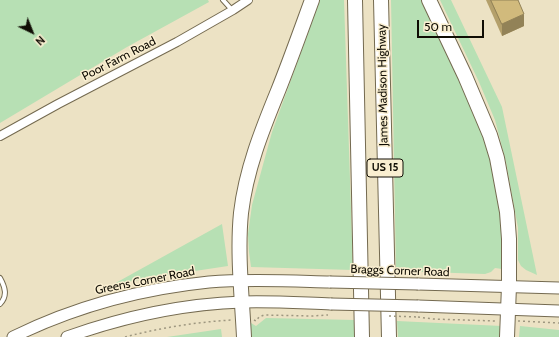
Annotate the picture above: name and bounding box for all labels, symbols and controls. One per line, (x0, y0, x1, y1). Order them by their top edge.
north arrow (12, 12, 52, 52)
scale bar (419, 12, 486, 38)
text: 50 m (424, 19, 452, 34)
street label: James Madison Highway (375, 24, 391, 146)
text: N (33, 33, 48, 49)
street label: Poor Farm Road (80, 34, 158, 84)
road number: US 15 (367, 159, 403, 177)
street label: Braggs Corner Road (350, 262, 450, 280)
street label: Greens Corner Road (94, 264, 196, 298)

